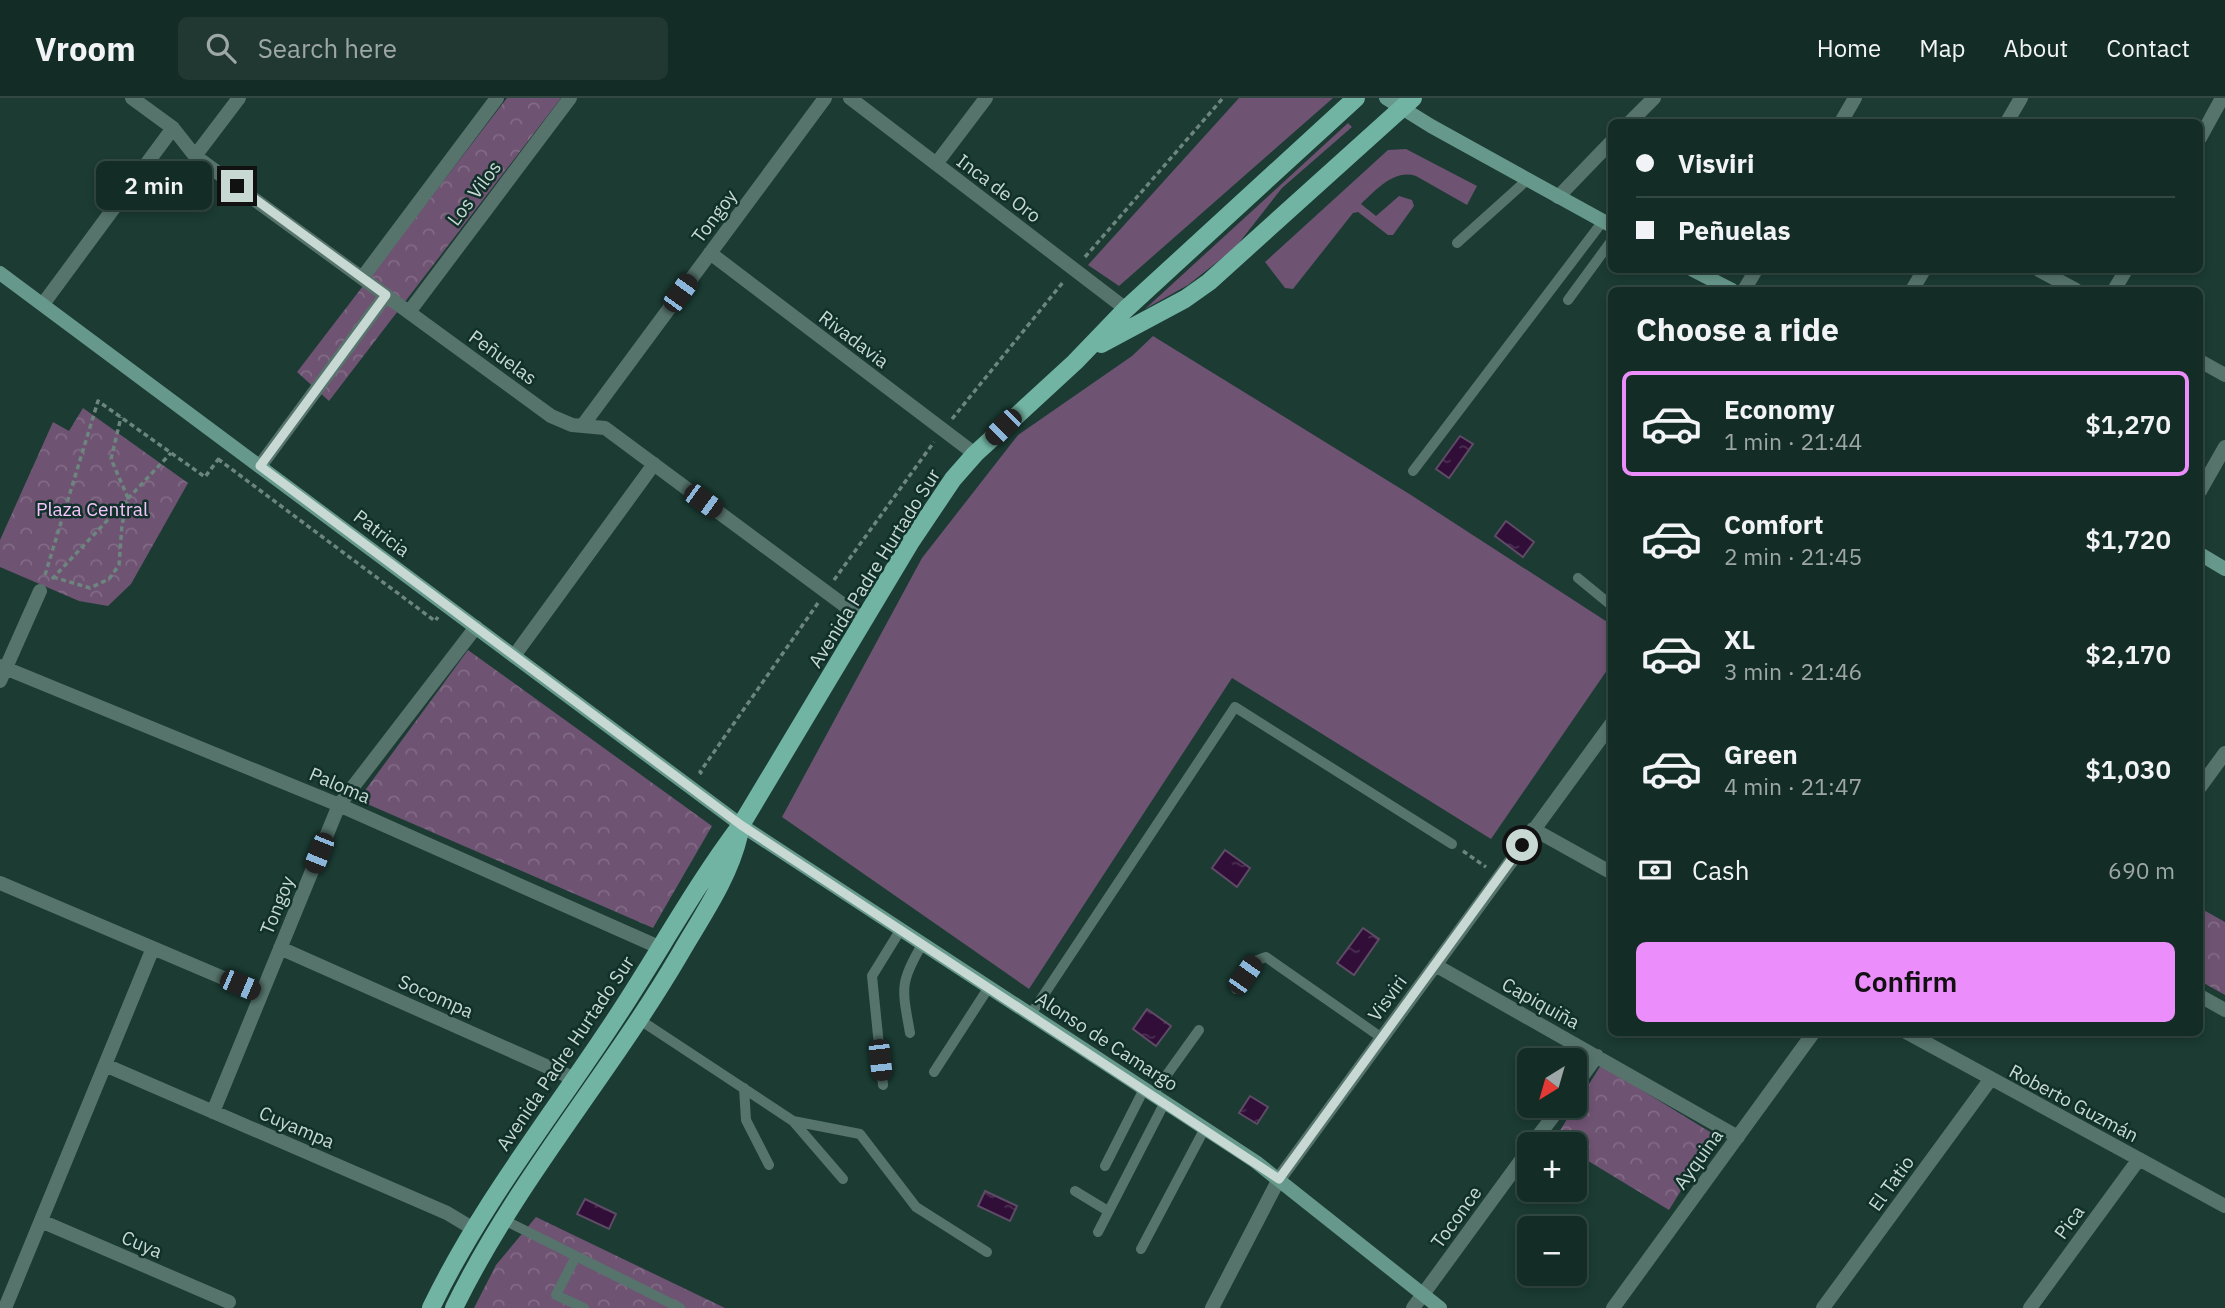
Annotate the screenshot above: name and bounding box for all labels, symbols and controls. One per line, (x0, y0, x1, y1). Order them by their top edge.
search box (178, 17, 668, 80)
text: Vroom (35, 27, 136, 70)
icon: search (202, 29, 240, 67)
text: Search here (258, 31, 397, 65)
text: Home (1817, 32, 1881, 64)
text: Map (1919, 32, 1965, 64)
text: About (2003, 32, 2068, 64)
text: Contact (2106, 32, 2190, 64)
text: Visviri (1678, 146, 1755, 180)
street label: Inca de Oro (952, 148, 1046, 228)
street label: Los Vilos (442, 156, 506, 230)
callout: 2 min (97, 162, 212, 210)
text: 2 min (124, 170, 184, 200)
route end (221, 170, 253, 202)
street label: Tongoy (686, 184, 742, 248)
text: Peñuelas (1678, 213, 1791, 247)
car (660, 270, 701, 316)
street label: Rivadavia (814, 305, 894, 373)
text: Choose a ride (1636, 308, 1839, 350)
street label: Peñuelas (464, 324, 542, 390)
icon: car (1640, 392, 1703, 455)
text: Economy (1724, 392, 1835, 426)
car (981, 405, 1026, 449)
text: $1,270 (2085, 407, 2171, 441)
text: 1 min · 21:44 (1724, 426, 1862, 456)
street label: Avenida Padre Hurtado Sur (803, 464, 945, 672)
car (680, 480, 727, 522)
park label: Plaza Central (36, 497, 148, 521)
street label: Patricia (349, 504, 415, 562)
icon: car (1640, 507, 1703, 570)
text: Comfort (1724, 507, 1823, 541)
text: $1,720 (2085, 522, 2171, 556)
text: 2 min · 21:45 (1724, 541, 1862, 571)
icon: car (1640, 622, 1703, 685)
text: XL (1724, 622, 1755, 656)
text: $2,170 (2085, 637, 2171, 671)
text: 3 min · 21:46 (1724, 656, 1862, 686)
icon: car (1640, 737, 1703, 800)
text: Green (1724, 737, 1798, 771)
text: $1,030 (2085, 752, 2171, 786)
street label: Paloma (306, 761, 374, 809)
text: 4 min · 21:47 (1724, 771, 1862, 801)
route start (1506, 829, 1538, 861)
car (302, 830, 337, 876)
icon: cash (1636, 851, 1674, 889)
text: Cash (1692, 853, 1749, 887)
text: 690 m (2108, 855, 2175, 885)
street label: Tongoy (254, 872, 300, 938)
button: Confirm (1636, 942, 2175, 1022)
street label: Avenida Padre Hurtado Sur (491, 951, 639, 1155)
car (1225, 952, 1266, 998)
car (217, 967, 264, 1003)
street label: Socompa (395, 969, 477, 1023)
street label: Visviri (1362, 970, 1412, 1026)
street label: Capiquiña (1498, 972, 1584, 1034)
street label: Alonso de Camargo (1031, 986, 1183, 1096)
car (868, 1038, 893, 1082)
north arrow (1517, 1048, 1587, 1118)
map controls (1517, 1048, 1587, 1286)
street label: Roberto Guzmán (2005, 1059, 2143, 1147)
street label: Cuyampa (256, 1100, 338, 1154)
street label: Ayquina (1668, 1124, 1728, 1194)
button: + (1517, 1132, 1587, 1202)
street label: El Tatio (1863, 1151, 1919, 1215)
street label: Toconce (1425, 1181, 1487, 1253)
street label: Pica (2049, 1200, 2089, 1244)
button: − (1517, 1216, 1587, 1286)
street label: Cuya (118, 1225, 166, 1263)

